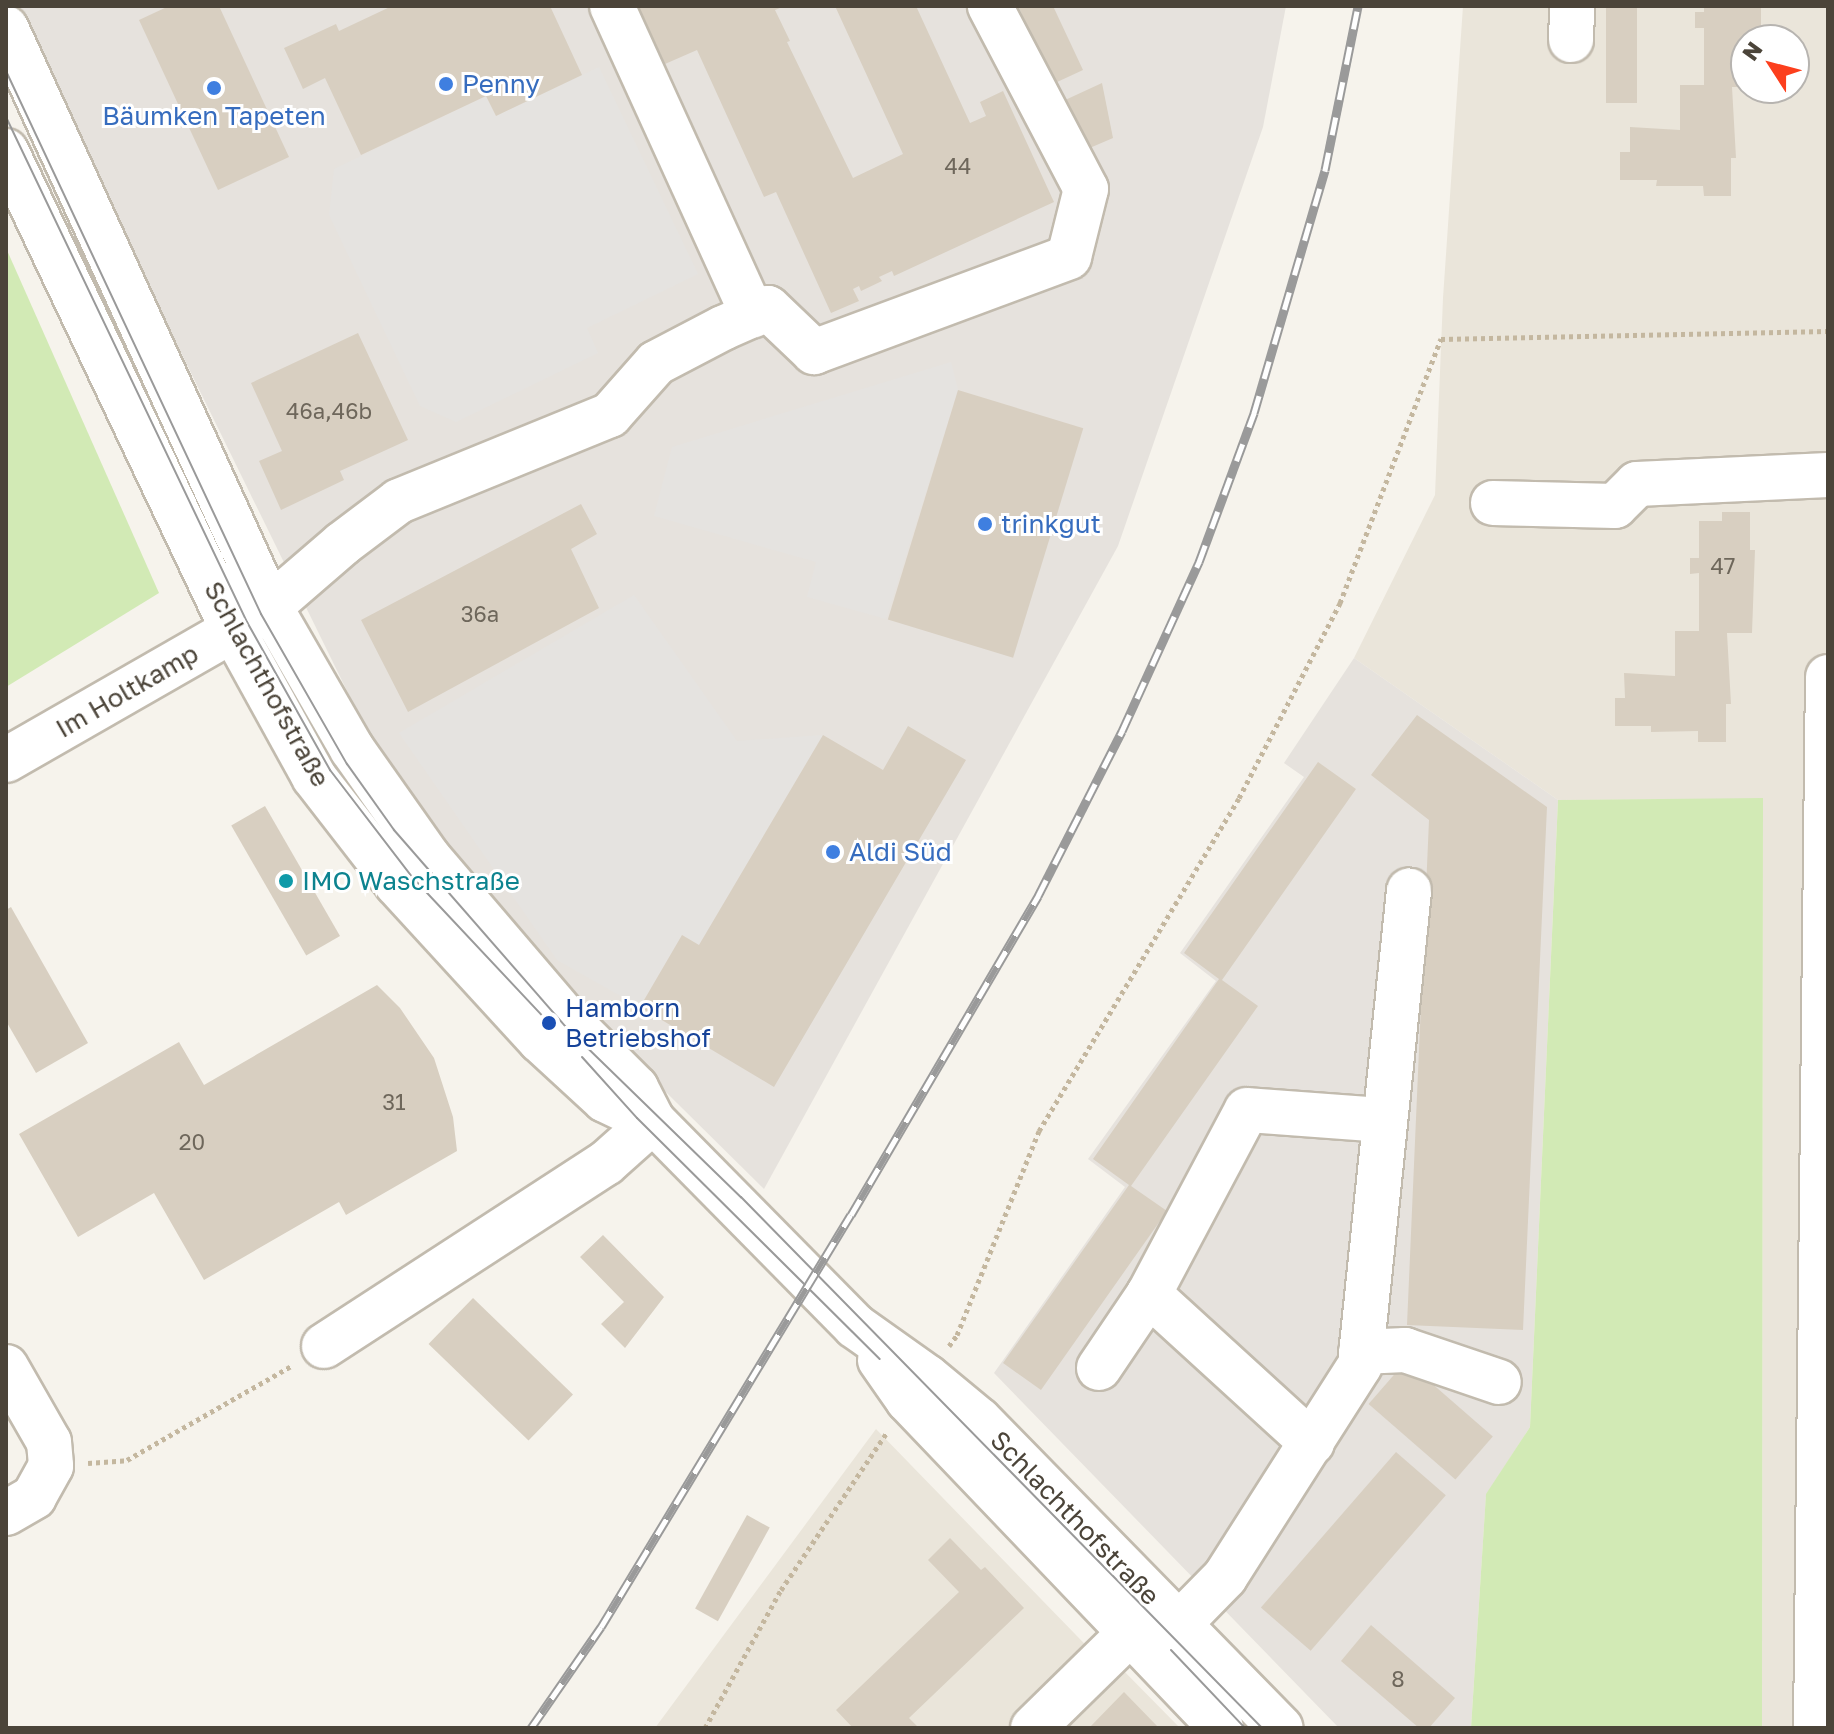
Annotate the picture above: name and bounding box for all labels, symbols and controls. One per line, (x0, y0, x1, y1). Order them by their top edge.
north arrow (1730, 24, 1810, 104)
text: N (1736, 36, 1768, 65)
place label: Penny (462, 68, 540, 100)
marker: Penny (437, 75, 455, 93)
marker: Bäumken Tapeten (205, 79, 223, 97)
place label: Bäumken Tapeten (102, 100, 326, 132)
house number: 44 (945, 153, 971, 179)
house number: 46a,46b (286, 398, 372, 424)
place label: trinkgut (1001, 508, 1101, 540)
marker: trinkgut (976, 515, 994, 533)
house number: 47 (1710, 553, 1736, 579)
street label: Schlachthofstraße (198, 576, 336, 792)
house number: 36a (461, 601, 499, 627)
street label: Im Holtkamp (50, 638, 204, 744)
place label: Aldi Süd (849, 836, 952, 868)
marker: Aldi Süd (824, 843, 842, 861)
place label: IMO Waschstraße (302, 865, 520, 897)
marker: IMO Waschstraße (277, 872, 295, 890)
place label: Hamborn Betriebshof (565, 992, 711, 1054)
marker: Hamborn Betriebshof (540, 1014, 558, 1032)
house number: 31 (382, 1089, 406, 1115)
house number: 20 (179, 1129, 205, 1155)
street label: Schlachthofstraße (984, 1424, 1166, 1612)
house number: 8 (1391, 1666, 1405, 1692)

